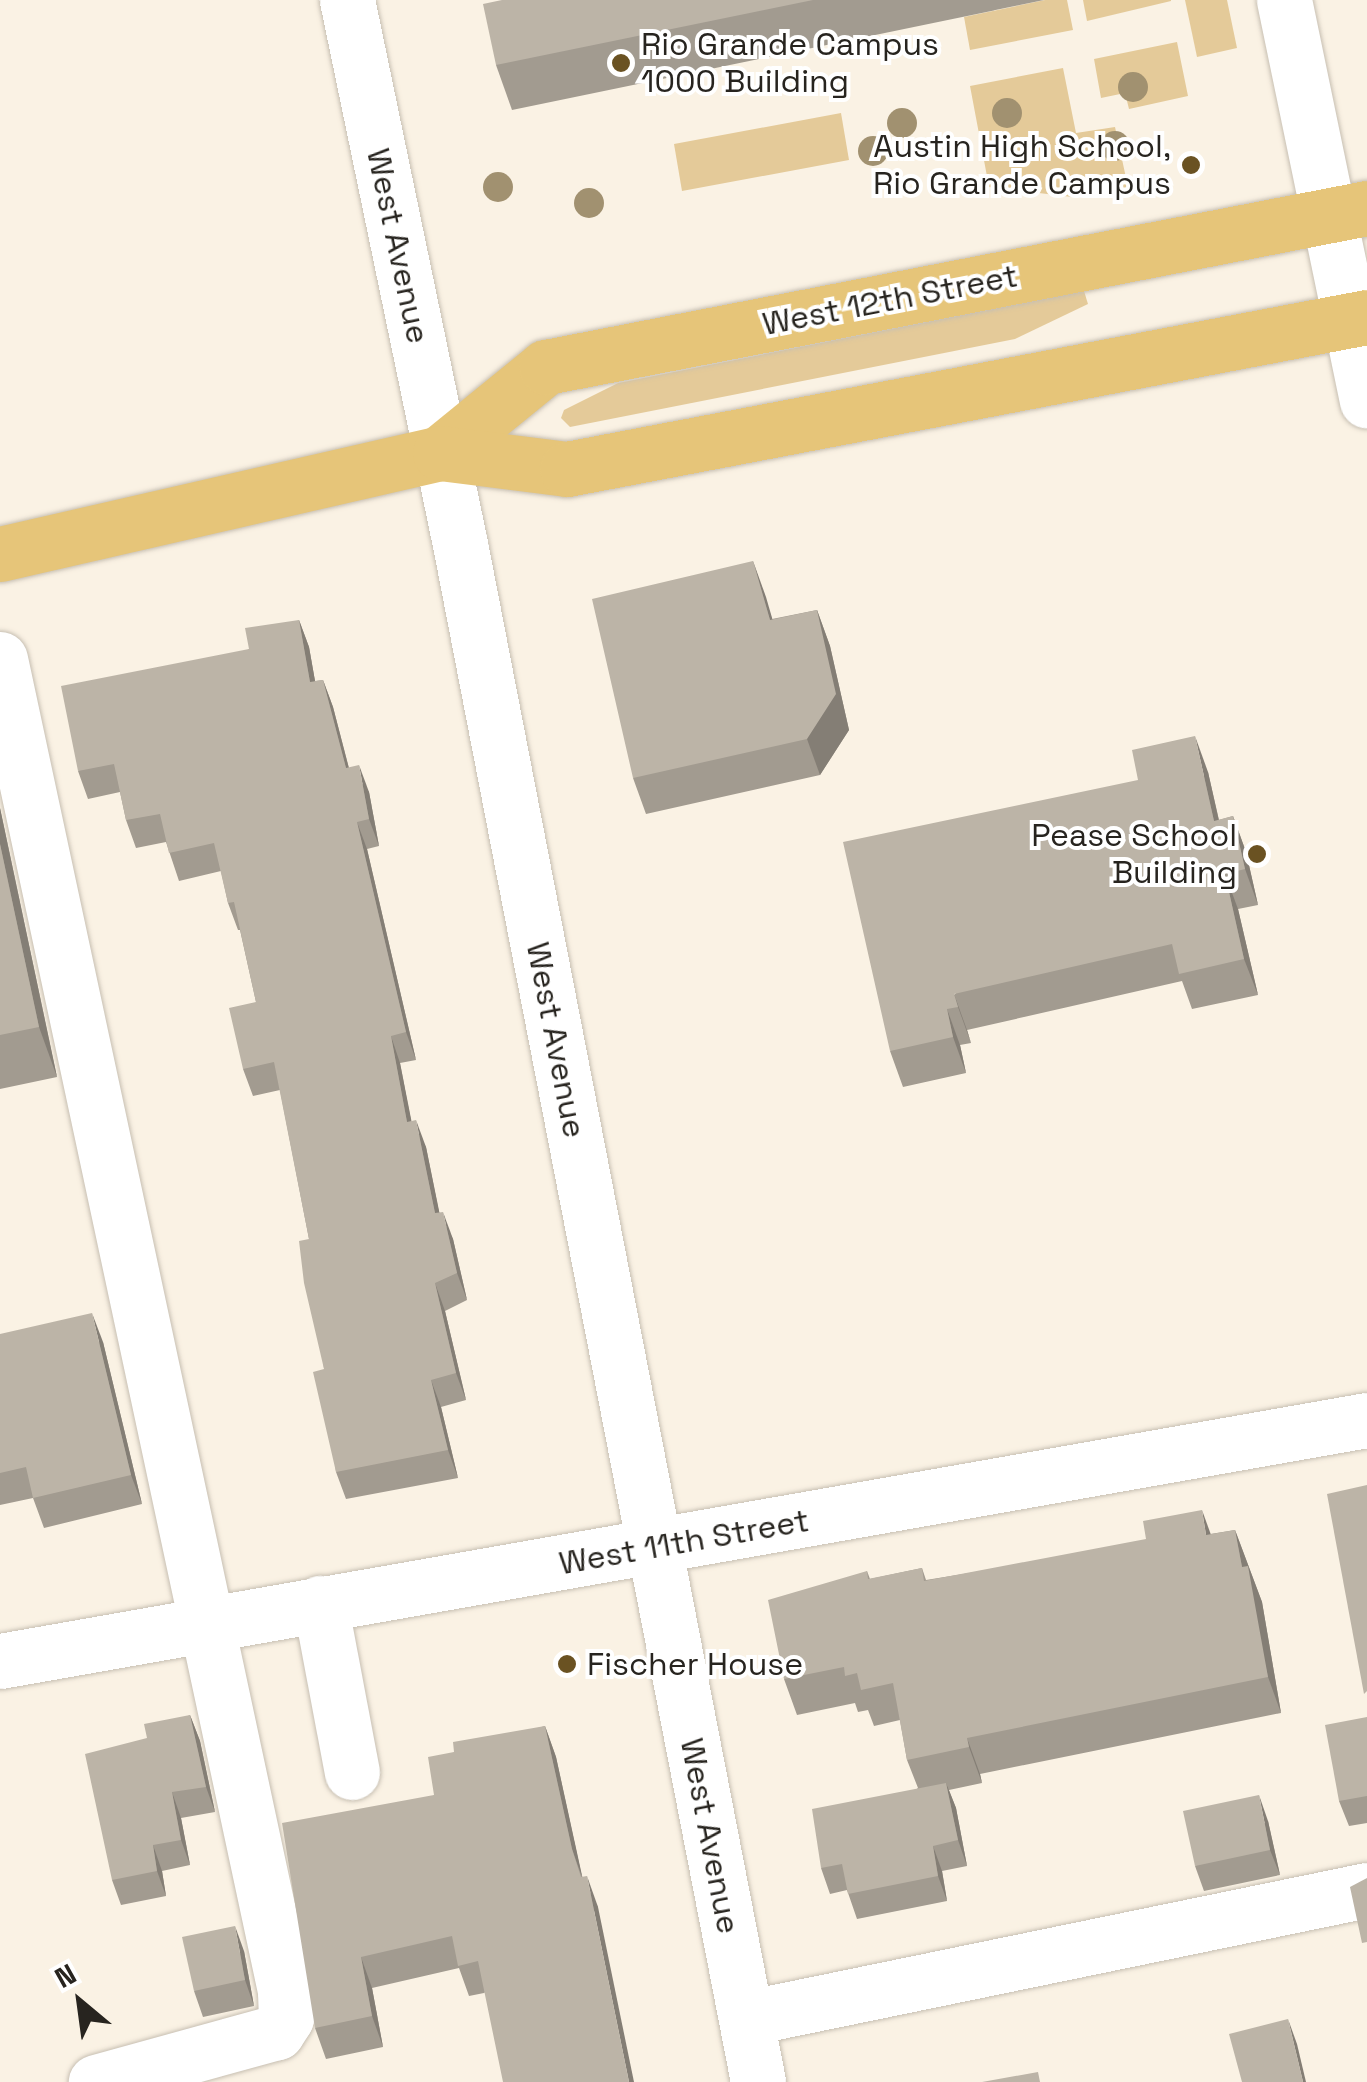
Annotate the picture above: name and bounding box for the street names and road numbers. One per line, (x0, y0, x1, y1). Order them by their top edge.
street label: West Avenue (359, 145, 437, 347)
street label: West 12th Street (759, 256, 1021, 344)
street label: West Avenue (518, 939, 594, 1141)
street label: West 11th Street (556, 1501, 812, 1583)
street label: West Avenue (672, 1735, 748, 1937)

